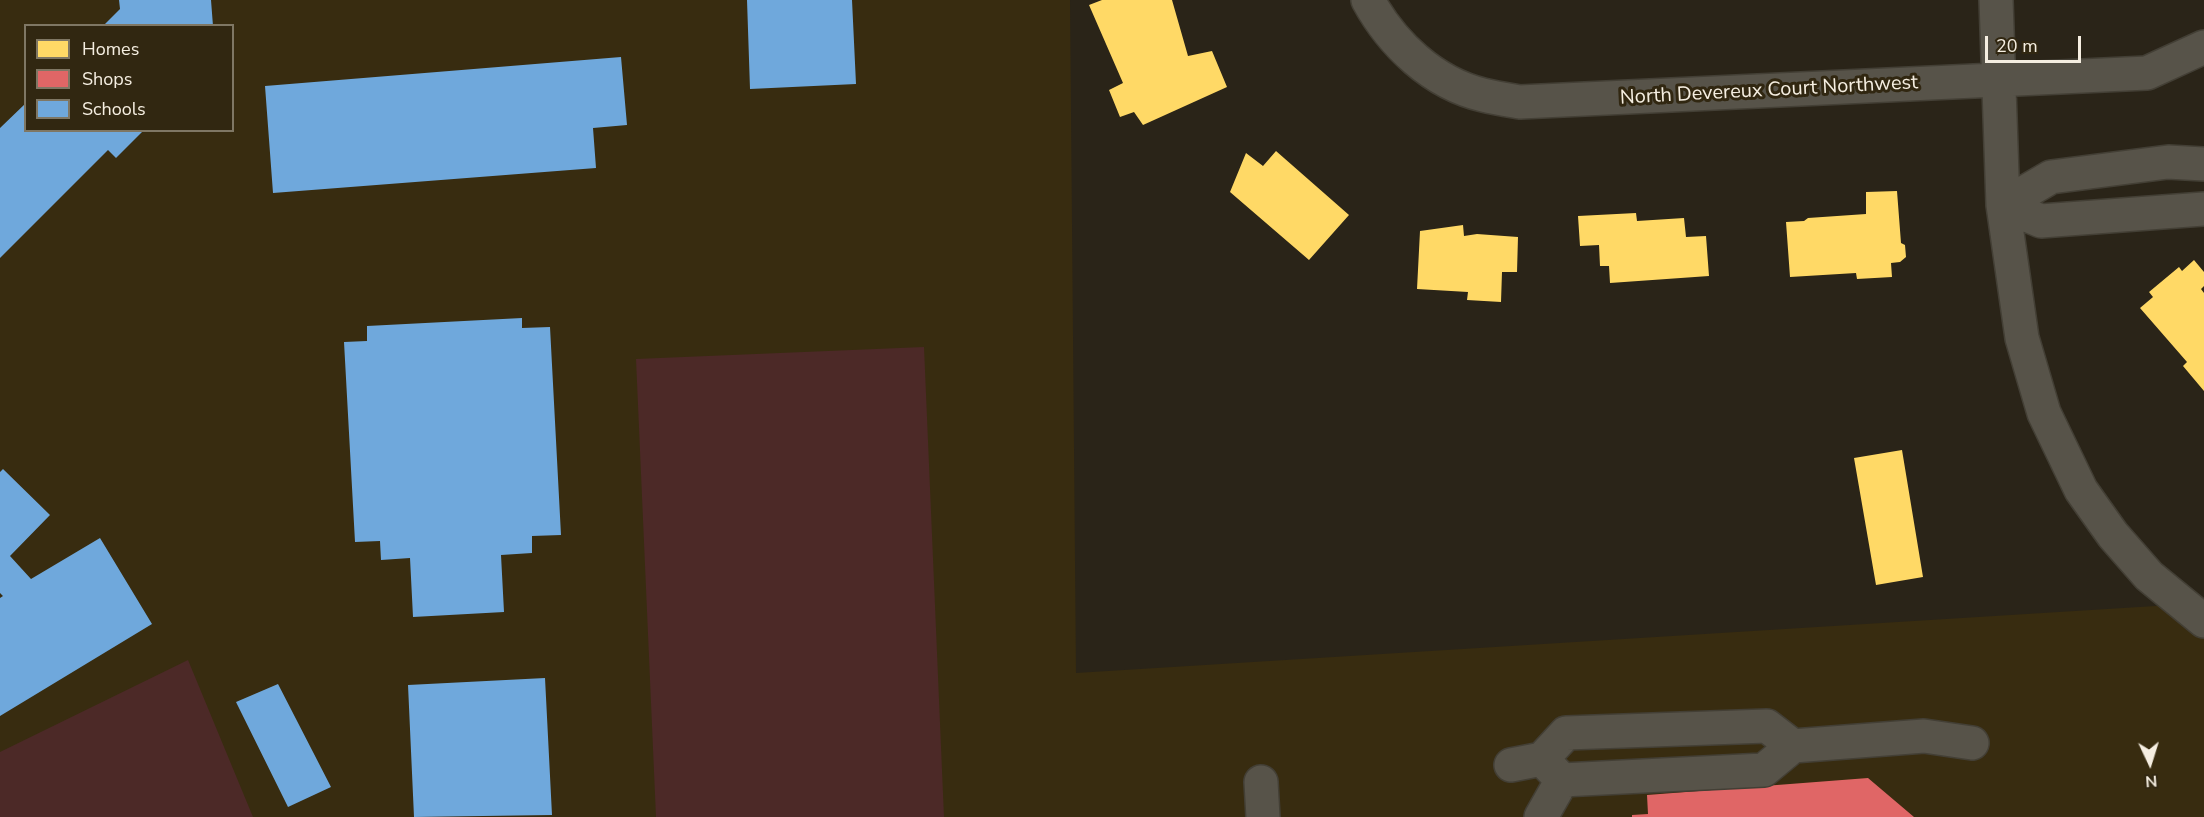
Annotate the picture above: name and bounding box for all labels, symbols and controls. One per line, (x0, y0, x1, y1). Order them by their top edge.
legend (24, 24, 234, 132)
scale bar (1988, 24, 2084, 62)
text: 20 m (1996, 34, 2038, 58)
text: Homes (82, 37, 139, 61)
text: Shops (82, 67, 132, 91)
street label: North Devereux Court Northwest (1619, 71, 1919, 111)
text: Schools (82, 97, 146, 121)
north arrow (2120, 733, 2180, 793)
text: N (2145, 770, 2158, 792)

